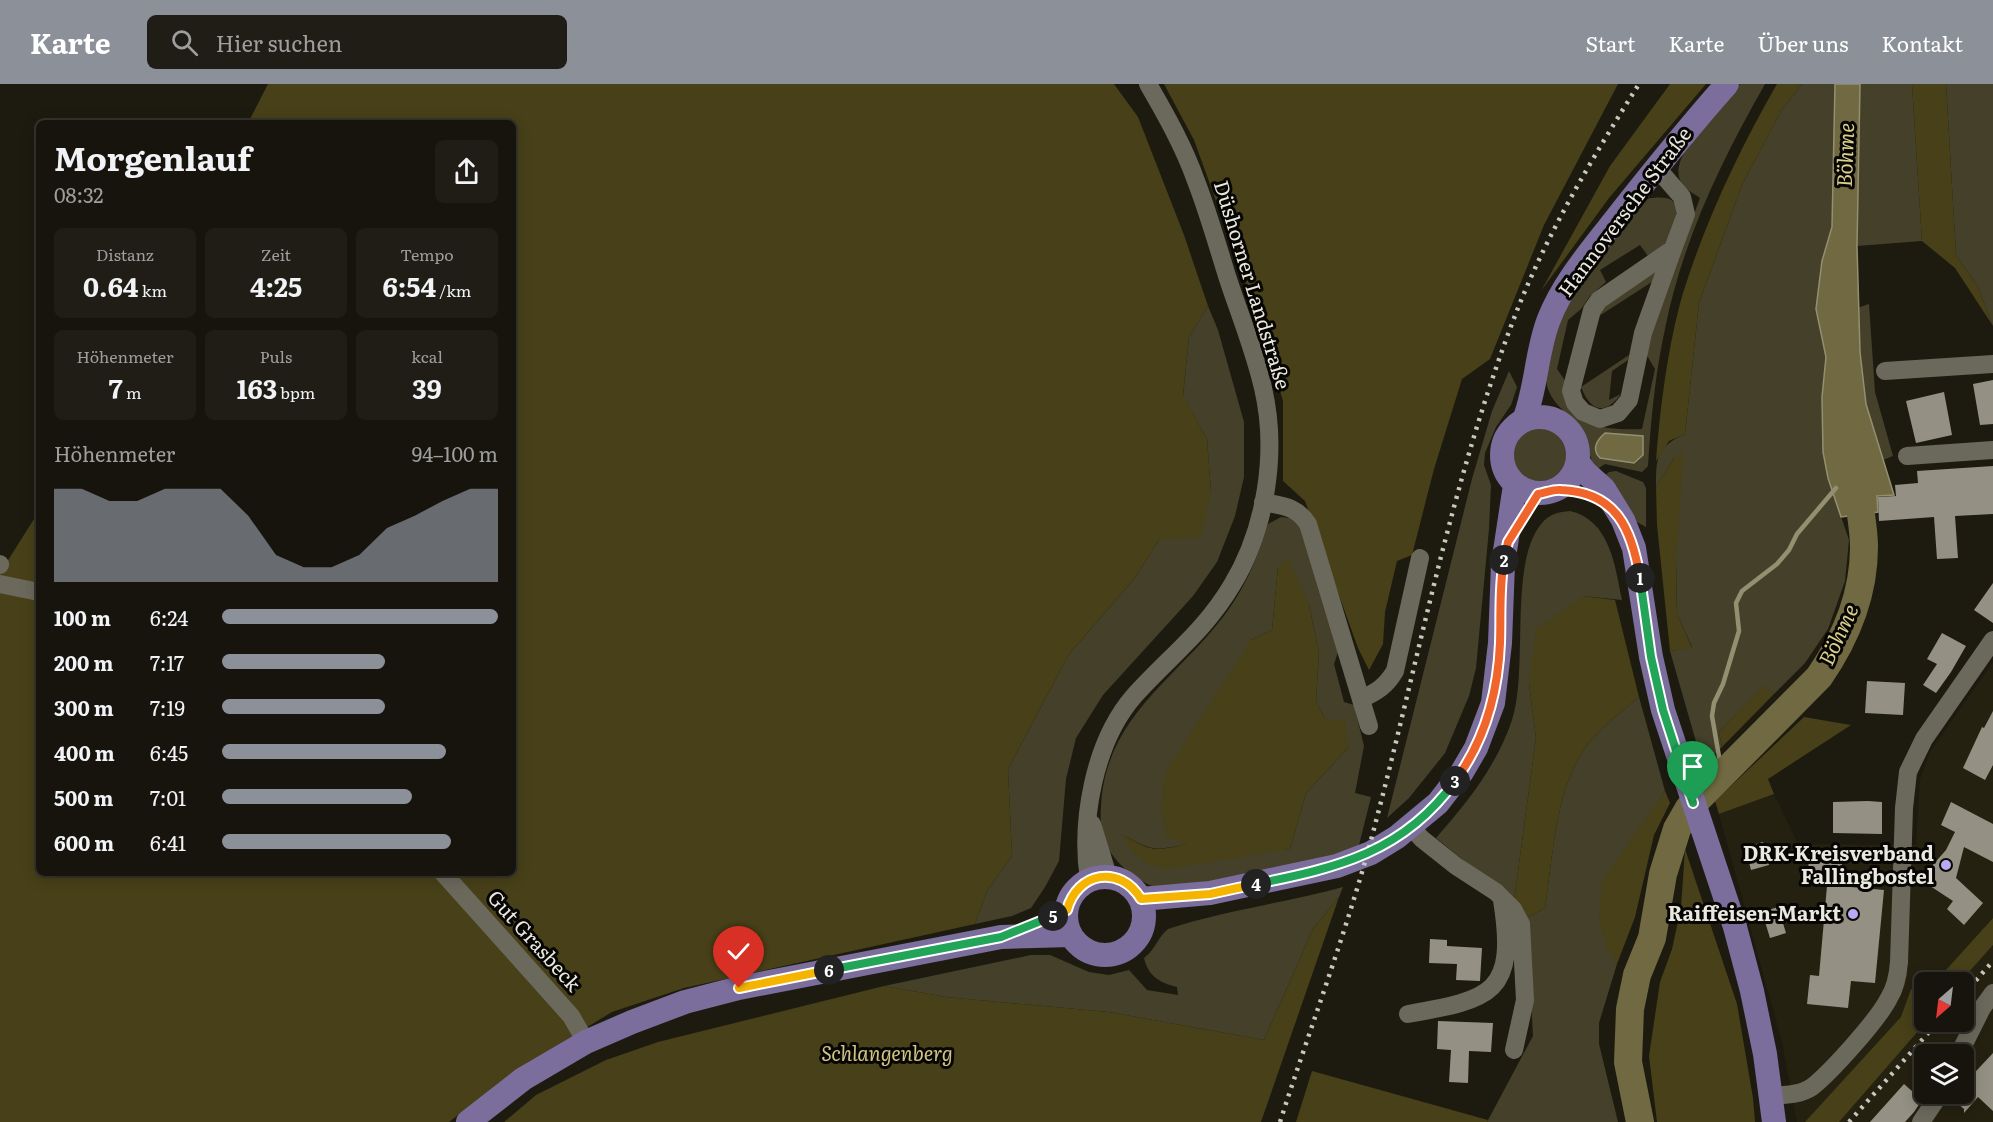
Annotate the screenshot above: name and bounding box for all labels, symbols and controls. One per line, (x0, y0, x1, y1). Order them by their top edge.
search box (147, 15, 567, 69)
text: Karte (30, 21, 111, 63)
icon: search (168, 26, 201, 59)
text: Hier suchen (216, 26, 342, 59)
text: Start (1585, 27, 1636, 58)
text: Karte (1669, 27, 1724, 58)
text: Über uns (1757, 27, 1848, 58)
text: Kontakt (1881, 27, 1963, 58)
street label: Hannoversche Straße (1549, 120, 1697, 302)
water label: Böhme (1827, 122, 1860, 188)
text: Morgenlauf (54, 132, 251, 181)
button: share (435, 140, 498, 203)
street label: Düshorner Landstraße (1208, 176, 1300, 393)
text: 08:32 (54, 179, 103, 209)
text: Distanz (96, 242, 154, 266)
text: Zeit (261, 242, 291, 266)
text: Tempo (400, 242, 454, 266)
text: 0.64 (83, 266, 139, 305)
text: 4:25 (250, 266, 302, 305)
text: 6:54 (383, 266, 436, 305)
text: km (139, 278, 167, 302)
text: /km (436, 278, 471, 302)
text: Höhenmeter (76, 344, 174, 368)
text: Puls (260, 344, 292, 368)
text: kcal (411, 344, 443, 368)
text: 7 (109, 368, 123, 407)
text: 163 (237, 368, 277, 407)
text: 39 (412, 368, 442, 407)
text: m (123, 380, 141, 404)
text: bpm (277, 380, 315, 404)
text: Höhenmeter (54, 438, 175, 468)
text: 94–100 m (412, 438, 498, 468)
pin: 2 (1489, 545, 1519, 575)
text: 2 (1500, 548, 1508, 572)
pin: 1 (1625, 563, 1655, 593)
text: 1 (1637, 566, 1643, 590)
water label: Böhme (1809, 598, 1864, 670)
text: 100 m (54, 602, 111, 632)
text: 6:24 (150, 602, 188, 632)
text: 200 m (54, 647, 113, 677)
text: 7:17 (150, 647, 184, 677)
text: 300 m (54, 692, 114, 722)
text: 7:19 (150, 692, 185, 722)
text: 400 m (54, 737, 115, 767)
text: 6:45 (150, 737, 188, 767)
pin (1667, 741, 1718, 803)
icon: arrive (1676, 750, 1709, 783)
pin: 3 (1440, 766, 1470, 796)
text: 3 (1451, 769, 1459, 793)
text: 500 m (54, 782, 113, 812)
text: 7:01 (150, 782, 186, 812)
text: 600 m (54, 827, 114, 857)
text: 6:41 (150, 827, 186, 857)
place label: DRK-Kreisverband Fallingbostel (1743, 837, 1934, 890)
marker: DRK-Kreisverband Fallingbostel (1939, 858, 1953, 872)
pin: 4 (1241, 869, 1271, 899)
text: 4 (1251, 872, 1261, 896)
street label: Gut Grasbeck (482, 882, 590, 998)
place label: Raiffeisen-Markt (1668, 897, 1841, 927)
pin: 5 (1038, 901, 1068, 931)
text: 5 (1049, 904, 1057, 928)
marker: Raiffeisen-Markt (1846, 907, 1860, 921)
pin (713, 926, 764, 988)
icon: check (722, 935, 755, 968)
pin: 6 (814, 955, 844, 985)
text: 6 (824, 958, 834, 982)
north arrow (1914, 972, 1974, 1032)
map controls (1914, 972, 1974, 1104)
park label: Schlangenberg (821, 1037, 953, 1067)
button: layers (1914, 1044, 1974, 1104)

